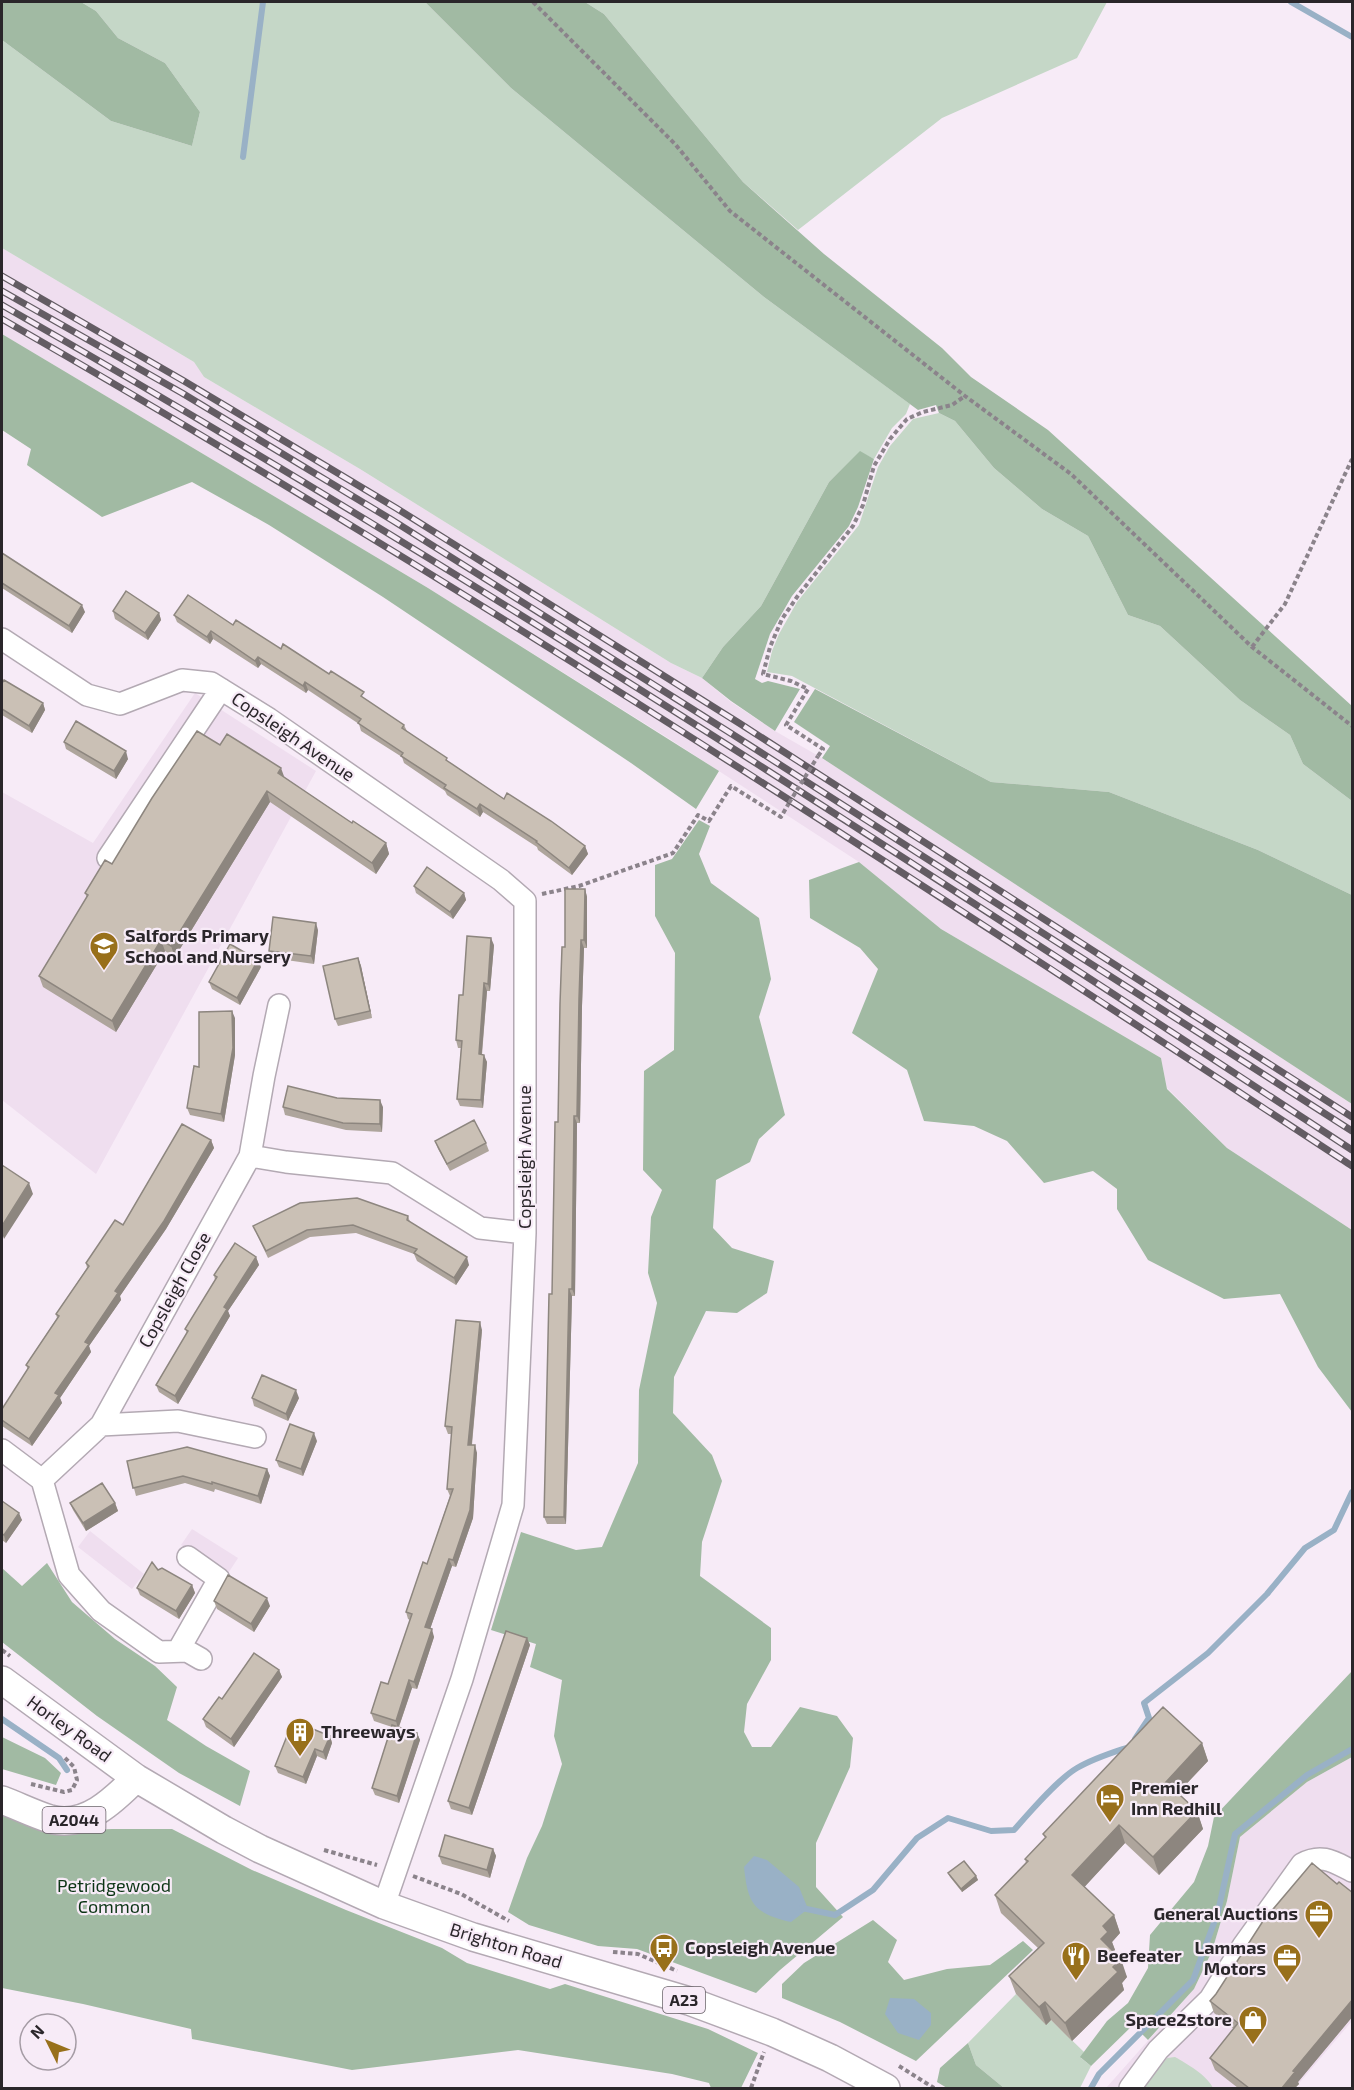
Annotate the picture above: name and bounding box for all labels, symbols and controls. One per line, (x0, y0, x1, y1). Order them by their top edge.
street label: Copsleigh Avenue (228, 687, 359, 786)
place label: Salfords Primary School and Nursery (125, 924, 292, 967)
school or university icon: Salfords Primary School and Nursery (88, 930, 120, 972)
street label: Copsleigh Avenue (513, 1085, 535, 1229)
street label: Copsleigh Close (133, 1228, 215, 1351)
street label: Horley Road (23, 1690, 116, 1766)
building icon: Threeways (284, 1716, 316, 1758)
place label: Threeways (321, 1720, 416, 1742)
place label: Premier Inn Redhill (1131, 1776, 1222, 1819)
hotel icon: Premier Inn Redhill (1094, 1782, 1126, 1824)
road number: A2044 (42, 1807, 106, 1833)
park label: Petridgewood Common (57, 1874, 171, 1917)
office icon: General Auctions (1303, 1898, 1335, 1940)
place label: General Auctions (1153, 1902, 1298, 1924)
street label: Brighton Road (447, 1918, 565, 1973)
bus stop icon: Copsleigh Avenue (648, 1932, 680, 1974)
place label: Copsleigh Avenue (685, 1936, 836, 1958)
place label: Lammas Motors (1195, 1936, 1266, 1979)
restaurant icon: Beefeater (1060, 1940, 1092, 1982)
office icon: Lammas Motors (1271, 1942, 1303, 1984)
place label: Beefeater (1097, 1944, 1182, 1966)
road number: A23 (663, 1987, 705, 2013)
shop icon: Space2store (1237, 2004, 1269, 2046)
place label: Space2store (1125, 2008, 1232, 2030)
north arrow (18, 2012, 78, 2072)
text: N (26, 2021, 48, 2042)

